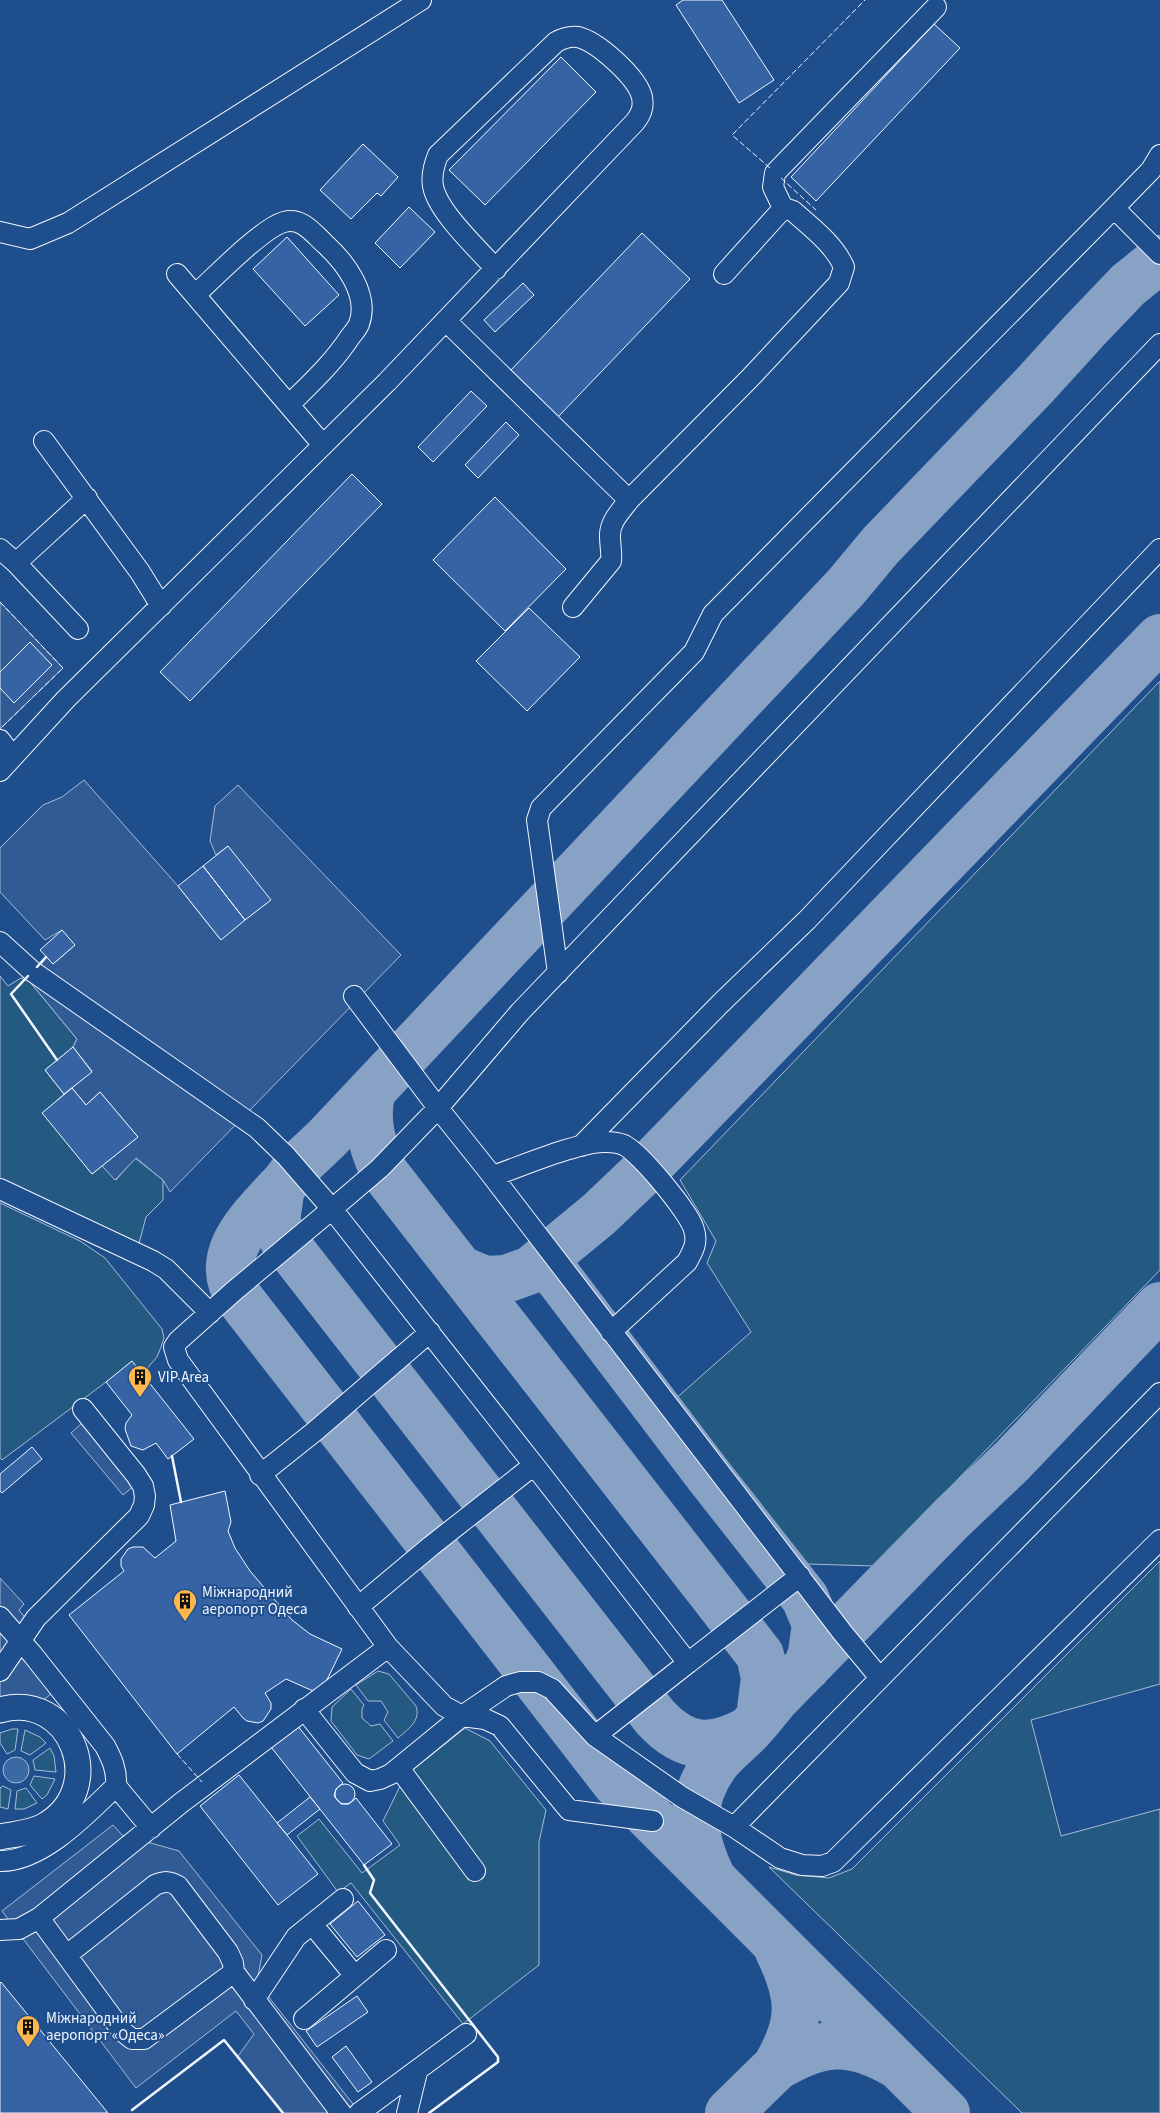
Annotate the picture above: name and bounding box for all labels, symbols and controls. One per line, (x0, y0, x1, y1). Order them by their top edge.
building icon: VIP Area (127, 1364, 153, 1398)
place label: VIP Area (158, 1367, 209, 1388)
place label: Міжнародний аеропорт Одеса (202, 1582, 308, 1620)
building icon: Міжнародний аеропорт Одеса (172, 1588, 198, 1622)
place label: Міжнародний аеропорт «Одеса» (46, 2008, 164, 2046)
building icon: Міжнародний аеропорт «Одеса» (15, 2014, 41, 2048)

